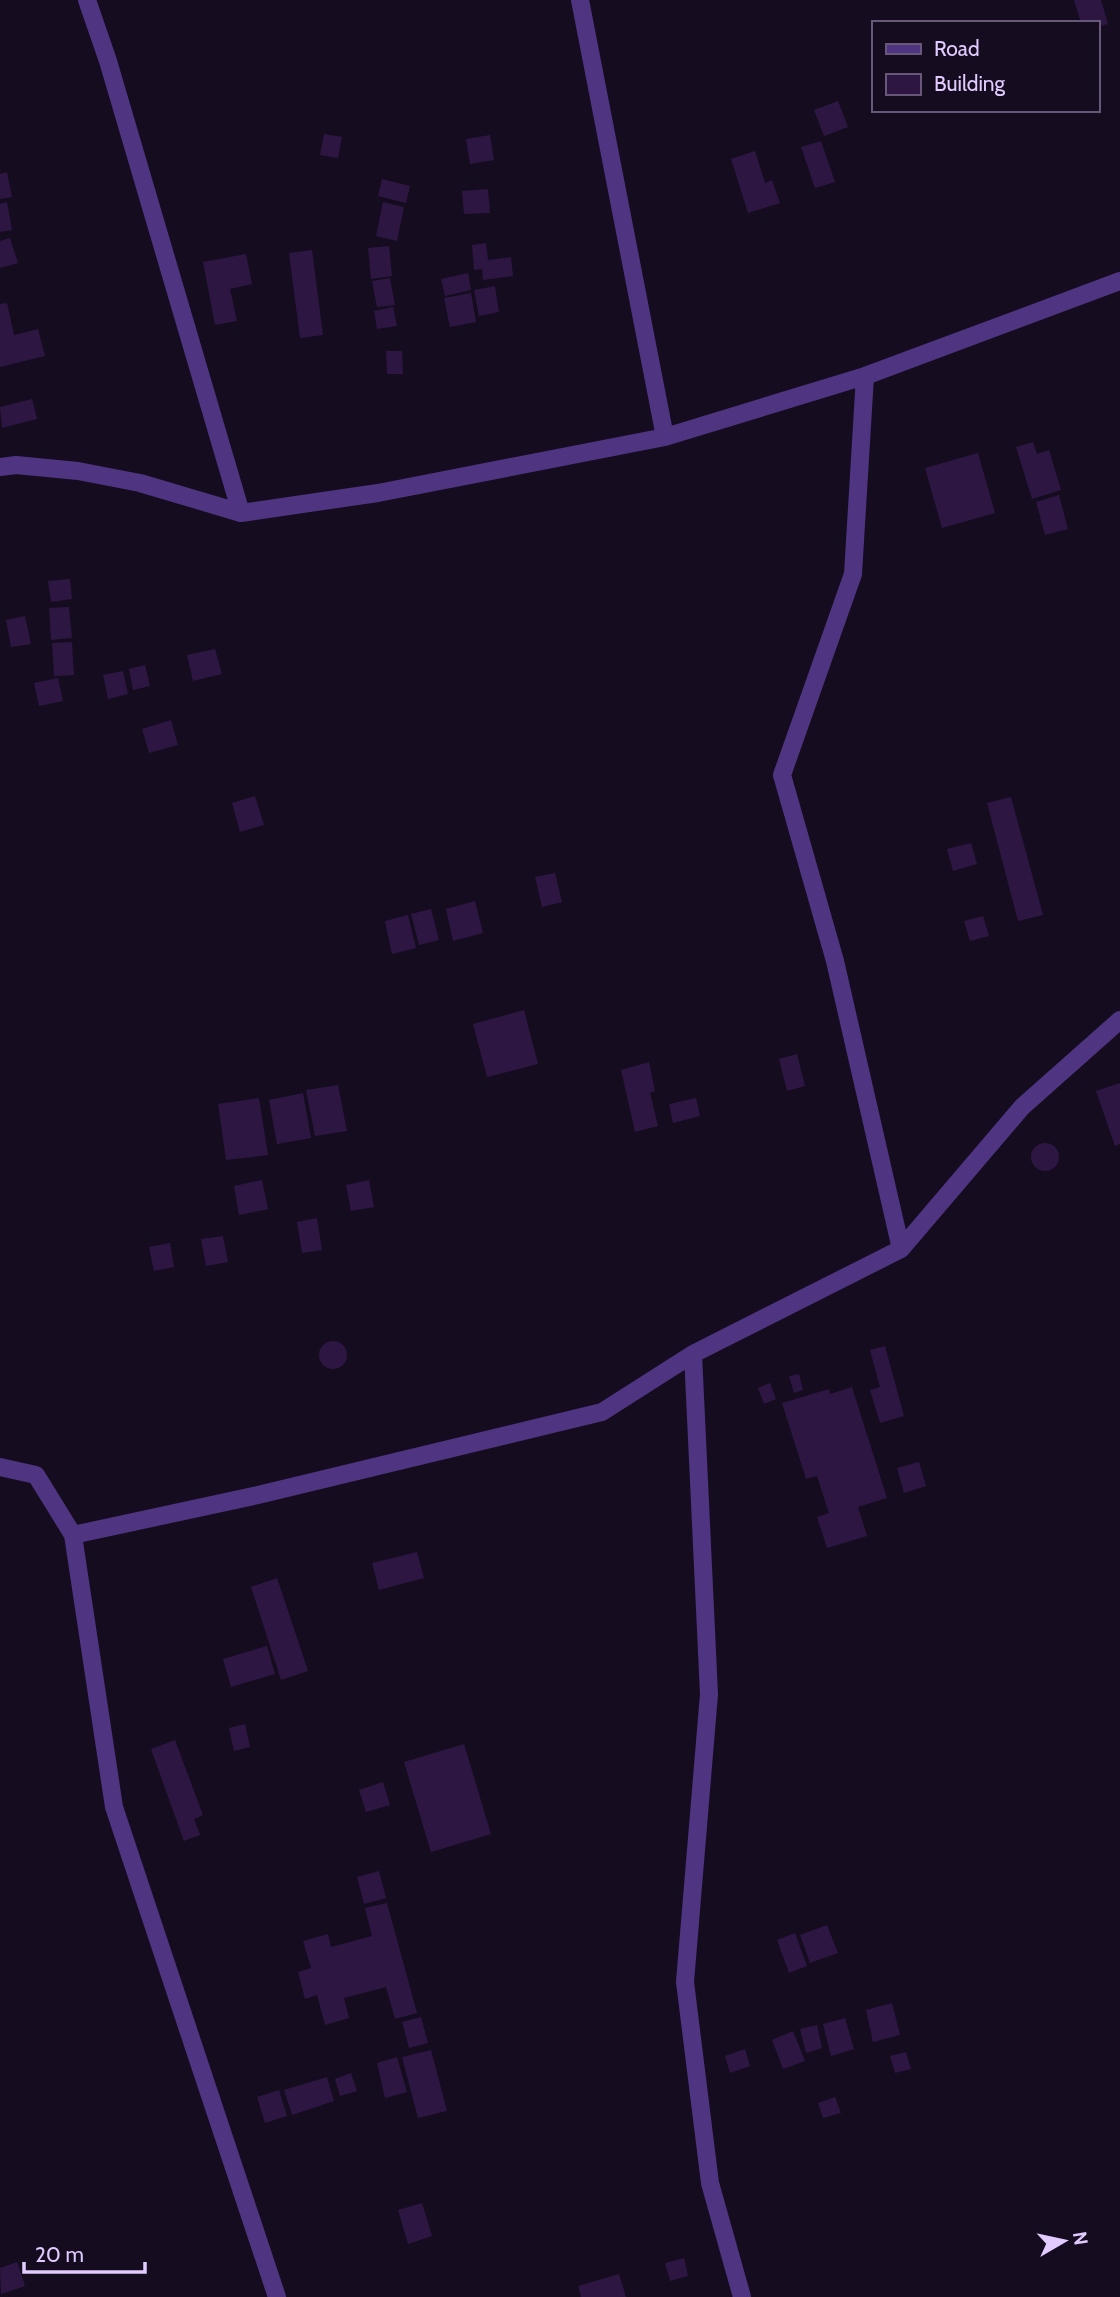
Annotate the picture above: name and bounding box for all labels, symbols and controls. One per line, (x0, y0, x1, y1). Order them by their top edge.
legend (872, 21, 1099, 112)
text: Road (934, 36, 980, 61)
text: Building (934, 71, 1006, 96)
north arrow (1029, 2206, 1099, 2276)
scale bar (24, 2230, 145, 2274)
text: N (1068, 2230, 1093, 2247)
text: 20 m (35, 2242, 84, 2267)

